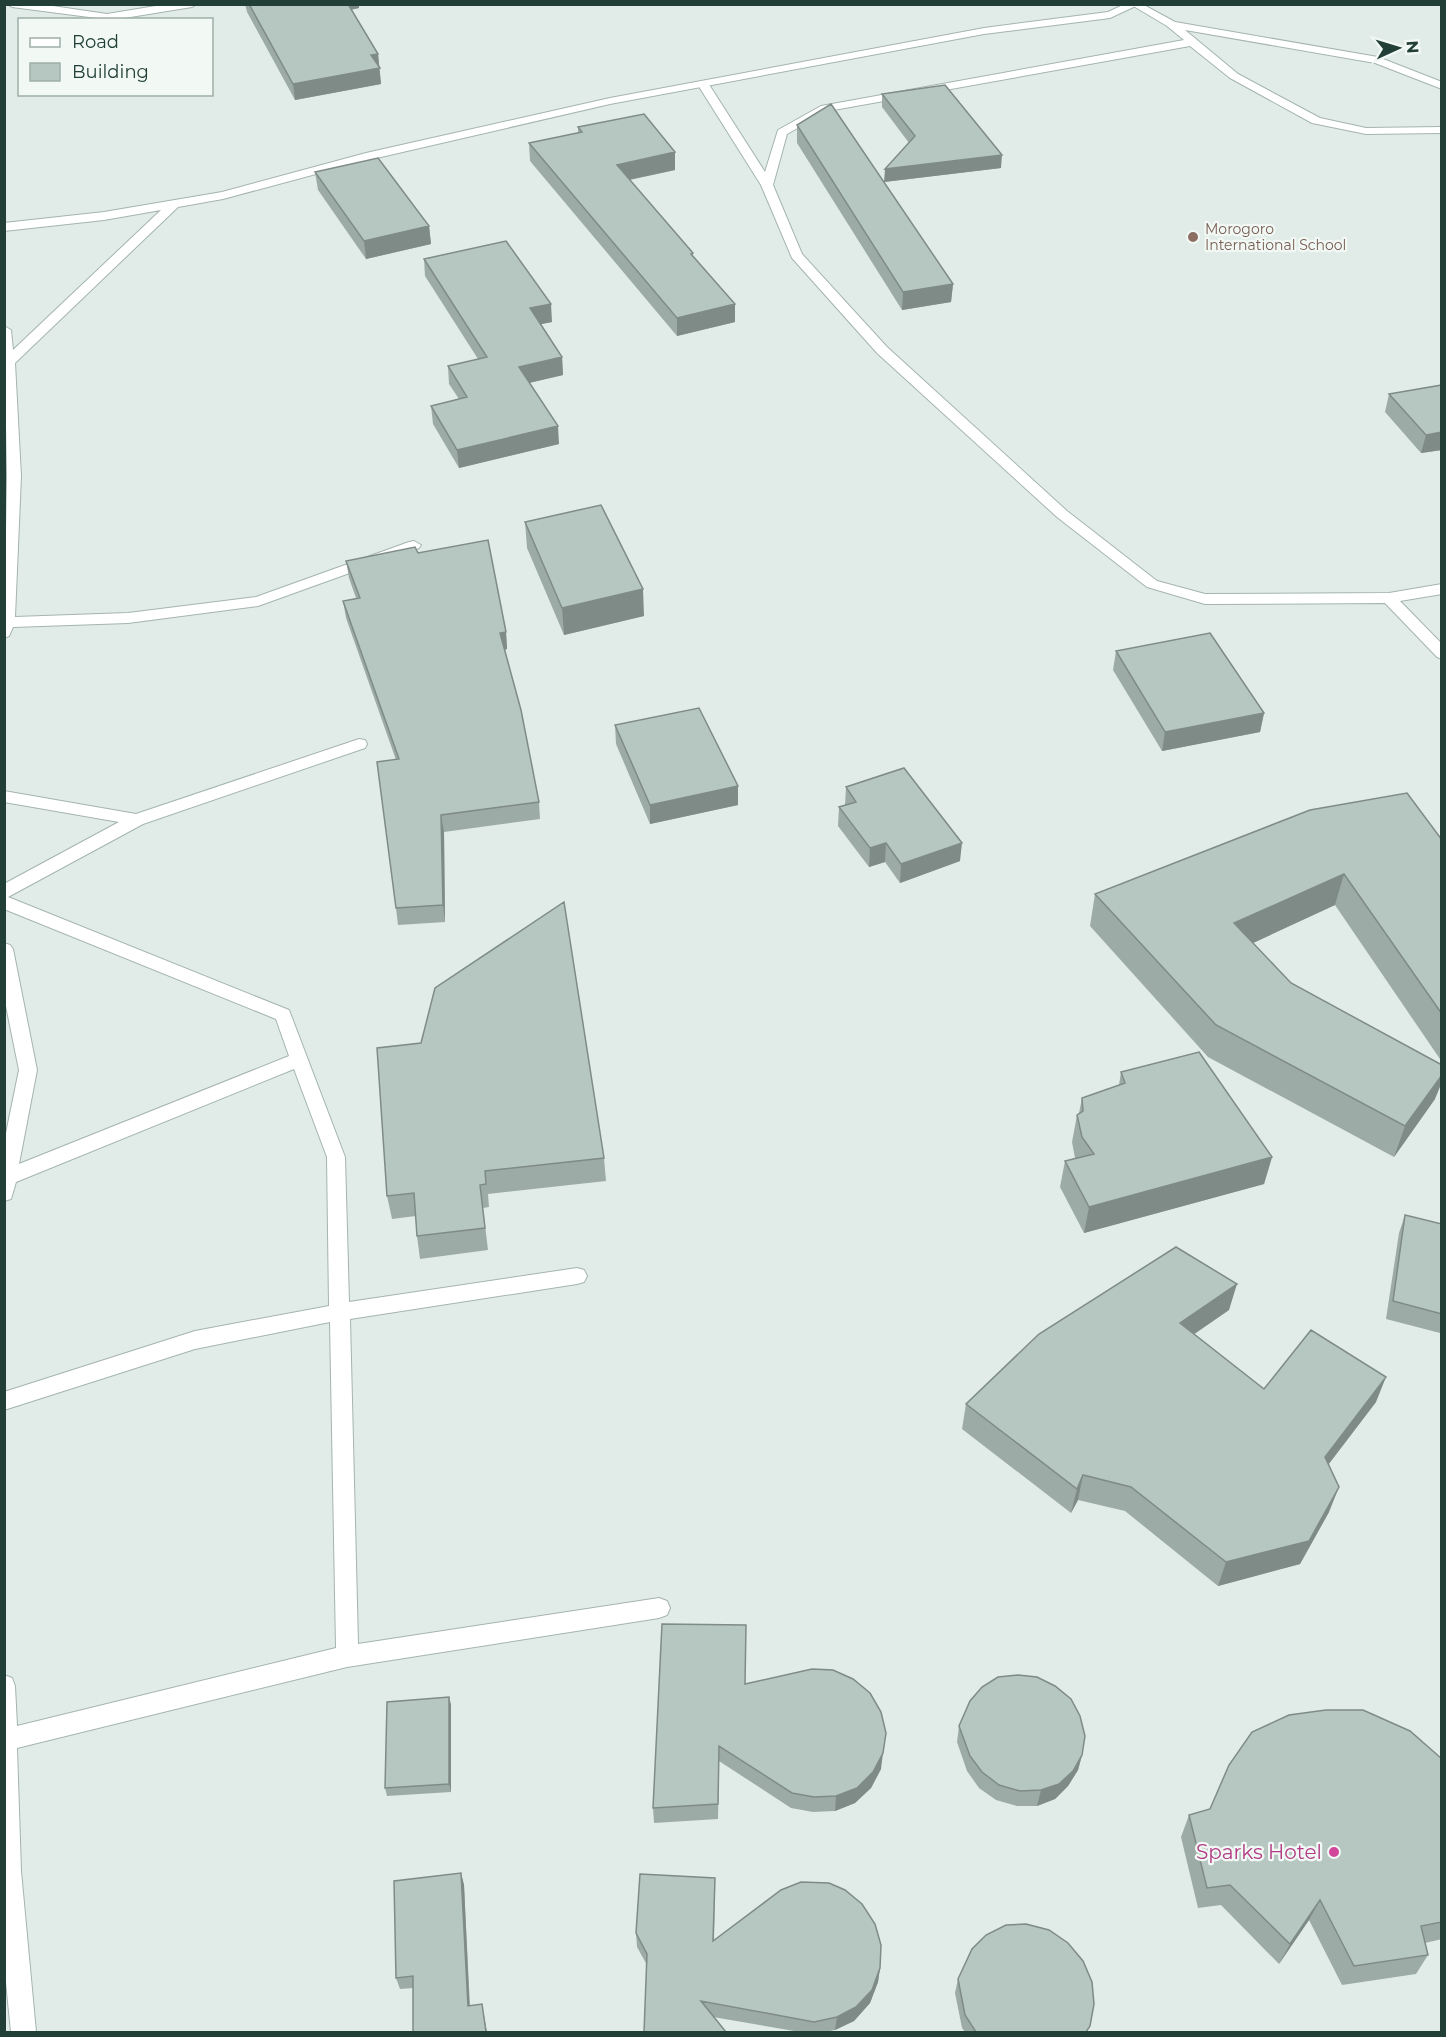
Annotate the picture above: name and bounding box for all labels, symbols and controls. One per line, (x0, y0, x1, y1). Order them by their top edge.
legend (18, 18, 213, 96)
north arrow (1368, 18, 1428, 78)
text: Road (72, 31, 119, 53)
text: N (1403, 40, 1422, 54)
text: Building (72, 61, 149, 83)
place label: Morogoro International School (1205, 220, 1346, 254)
marker: Morogoro International School (1186, 230, 1200, 244)
place label: Sparks Hotel (1196, 1840, 1322, 1864)
marker: Sparks Hotel (1327, 1845, 1341, 1859)

